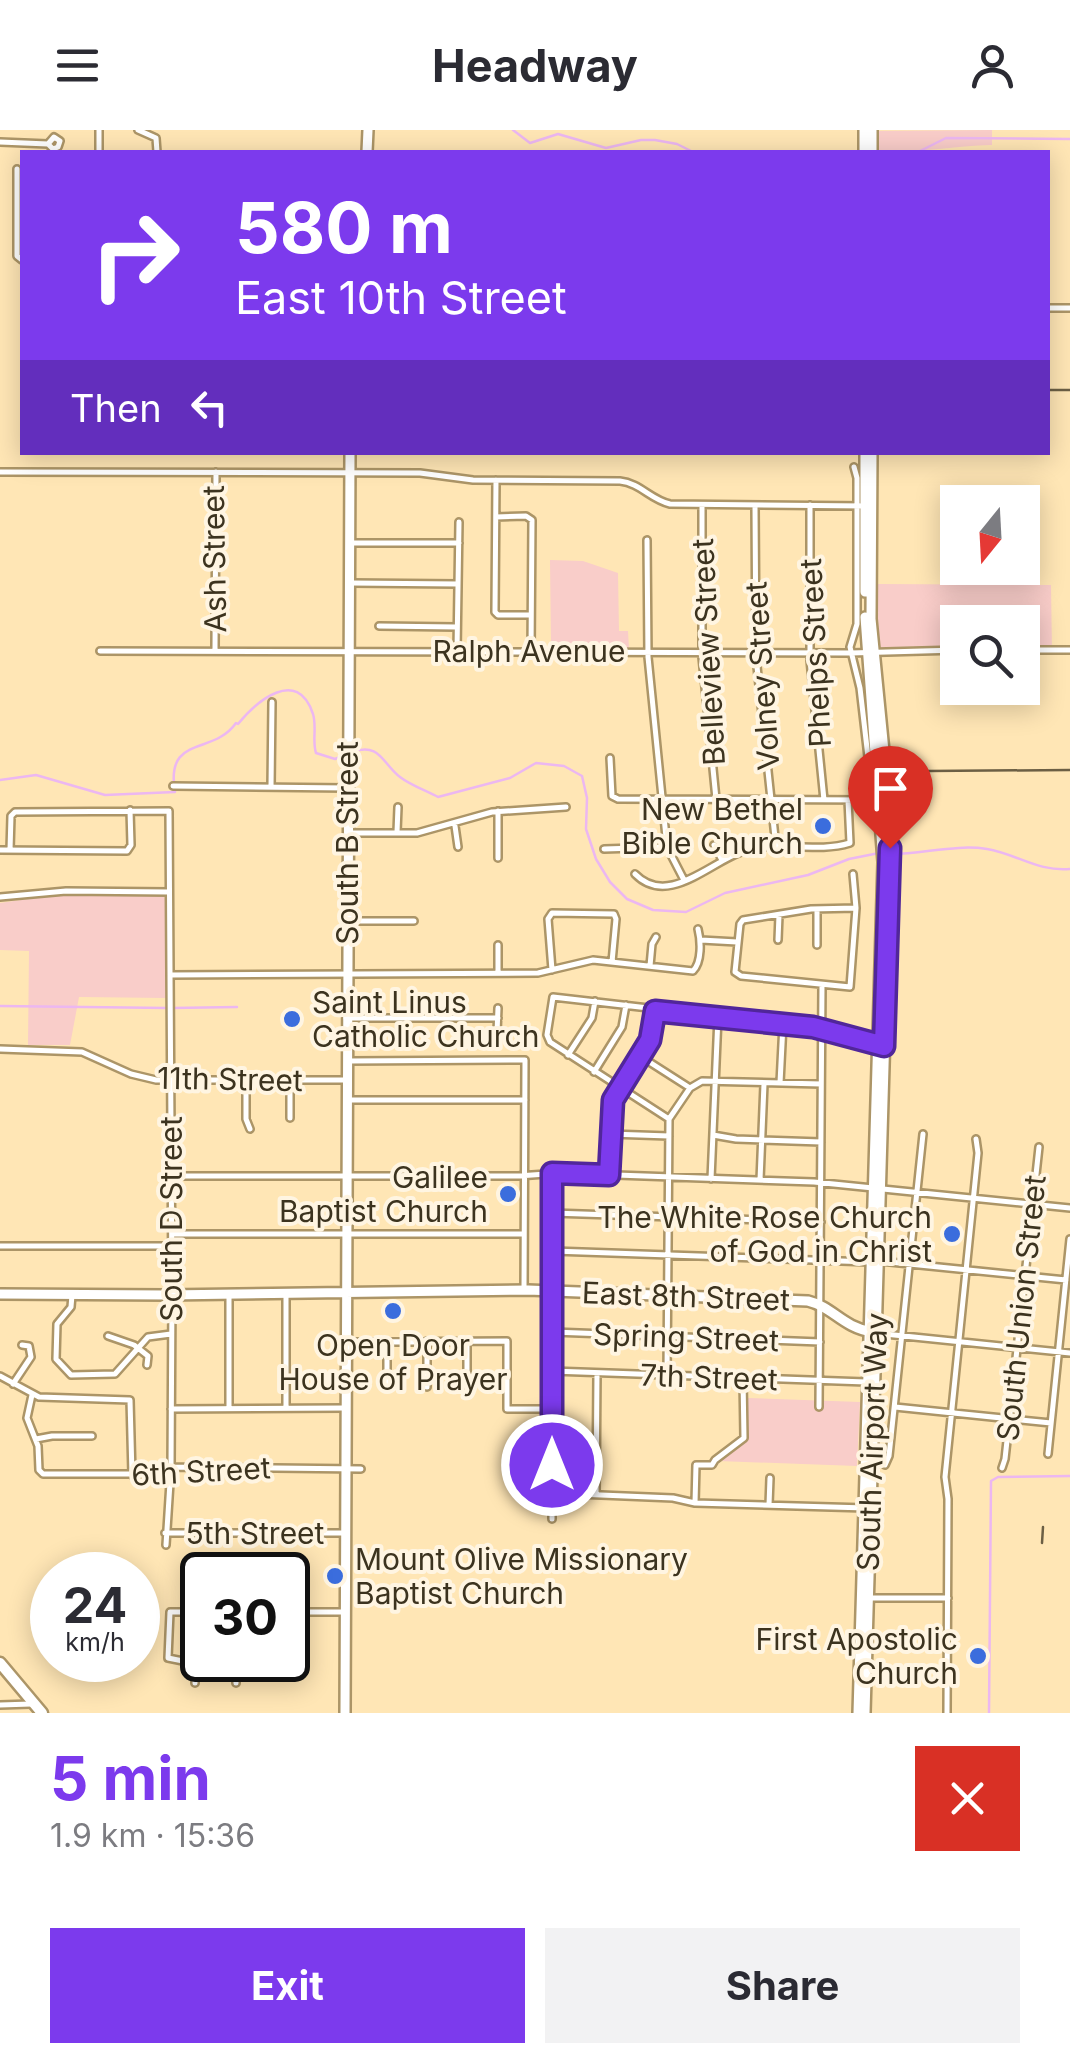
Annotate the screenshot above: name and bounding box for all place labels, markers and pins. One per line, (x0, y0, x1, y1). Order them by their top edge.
pin (848, 746, 933, 849)
place label: New Bethel Bible Church (621, 791, 803, 861)
marker: New Bethel Bible Church (812, 815, 834, 837)
place label: Saint Linus Catholic Church (312, 984, 539, 1054)
marker: Saint Linus Catholic Church (281, 1008, 303, 1030)
place label: Galilee Baptist Church (279, 1159, 488, 1229)
marker: Galilee Baptist Church (497, 1183, 519, 1205)
place label: The White Rose Church of God in Christ (597, 1199, 932, 1269)
marker: The White Rose Church of God in Christ (941, 1223, 963, 1245)
marker: Open Door House of Prayer (382, 1300, 404, 1322)
place label: Open Door House of Prayer (278, 1327, 508, 1397)
place label: Mount Olive Missionary Baptist Church (355, 1541, 688, 1611)
marker: Mount Olive Missionary Baptist Church (324, 1565, 346, 1587)
place label: First Apostolic Church (756, 1621, 958, 1691)
marker: First Apostolic Church (967, 1645, 989, 1667)

